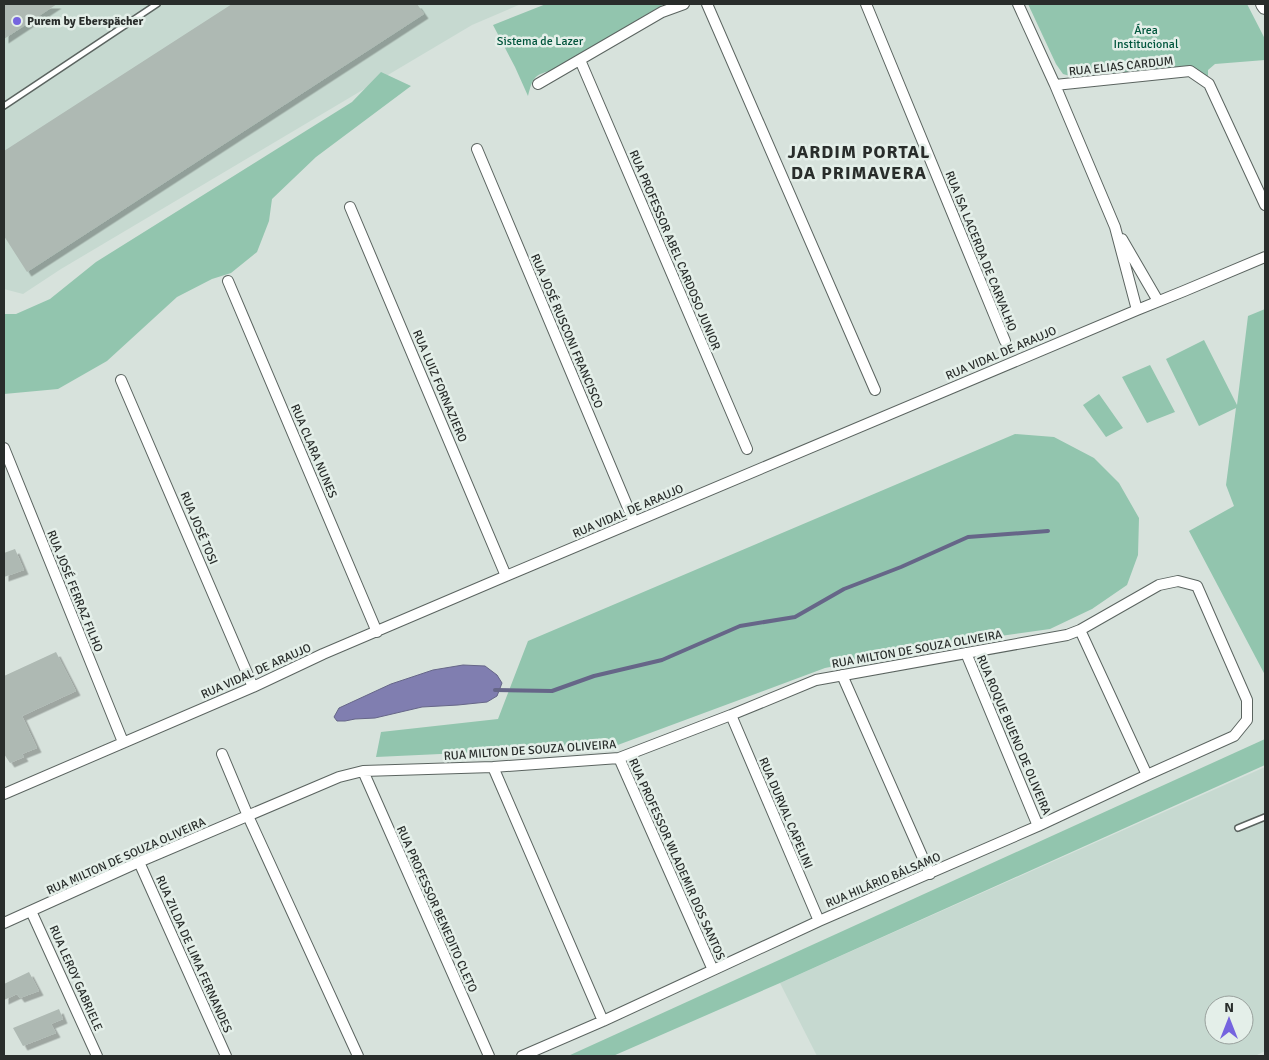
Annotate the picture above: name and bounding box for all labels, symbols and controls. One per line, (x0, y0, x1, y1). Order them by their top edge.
place label: Purem by Eberspächer (27, 14, 143, 29)
marker: Purem by Eberspächer (11, 15, 23, 27)
park label: Área Institucional (1114, 23, 1179, 52)
park label: Sistema de Lazer (497, 34, 584, 49)
street label: RUA ELIAS CARDUM (1068, 54, 1174, 79)
district label: JARDIM PORTAL DA PRIMAVERA (788, 141, 930, 184)
street label: RUA PROFESSOR ABEL CARDOSO JUNIOR (626, 148, 724, 352)
street label: RUA ISA LACERDA DE CARVALHO (941, 169, 1020, 334)
street label: RUA JOSÉ RUSCONI FRANCISCO (527, 252, 606, 411)
street label: RUA VIDAL DE ARAUJO (944, 323, 1059, 384)
street label: RUA LUIZ FORNAZIERO (409, 328, 470, 445)
street label: RUA CLARA NUNES (287, 402, 340, 501)
street label: RUA VIDAL DE ARAUJO (571, 481, 686, 542)
street label: RUA JOSÉ TOSI (176, 489, 221, 567)
street label: RUA JOSÉ FERRAZ FILHO (43, 528, 106, 654)
street label: RUA MILTON DE SOUZA OLIVEIRA (831, 627, 1004, 672)
street label: RUA VIDAL DE ARAUJO (199, 640, 314, 702)
street label: RUA ROQUE BUENO DE OLIVEIRA (973, 653, 1054, 818)
street label: RUA MILTON DE SOUZA OLIVEIRA (443, 737, 617, 764)
street label: RUA DURVAL CAPELINI (755, 755, 816, 871)
street label: RUA PROFESSOR WLADEMIR DOS SANTOS (625, 756, 728, 963)
street label: RUA MILTON DE SOUZA OLIVEIRA (44, 814, 209, 898)
street label: RUA PROFESSOR BENEDITO CLETO (393, 824, 480, 995)
street label: RUA HILÁRIO BÁLSAMO (823, 849, 943, 911)
street label: RUA ZILDA DE LIMA FERNANDES (152, 873, 235, 1035)
street label: RUA LEROY GABRIELE (46, 923, 106, 1033)
north arrow (1204, 995, 1254, 1045)
text: N (1224, 999, 1234, 1016)

